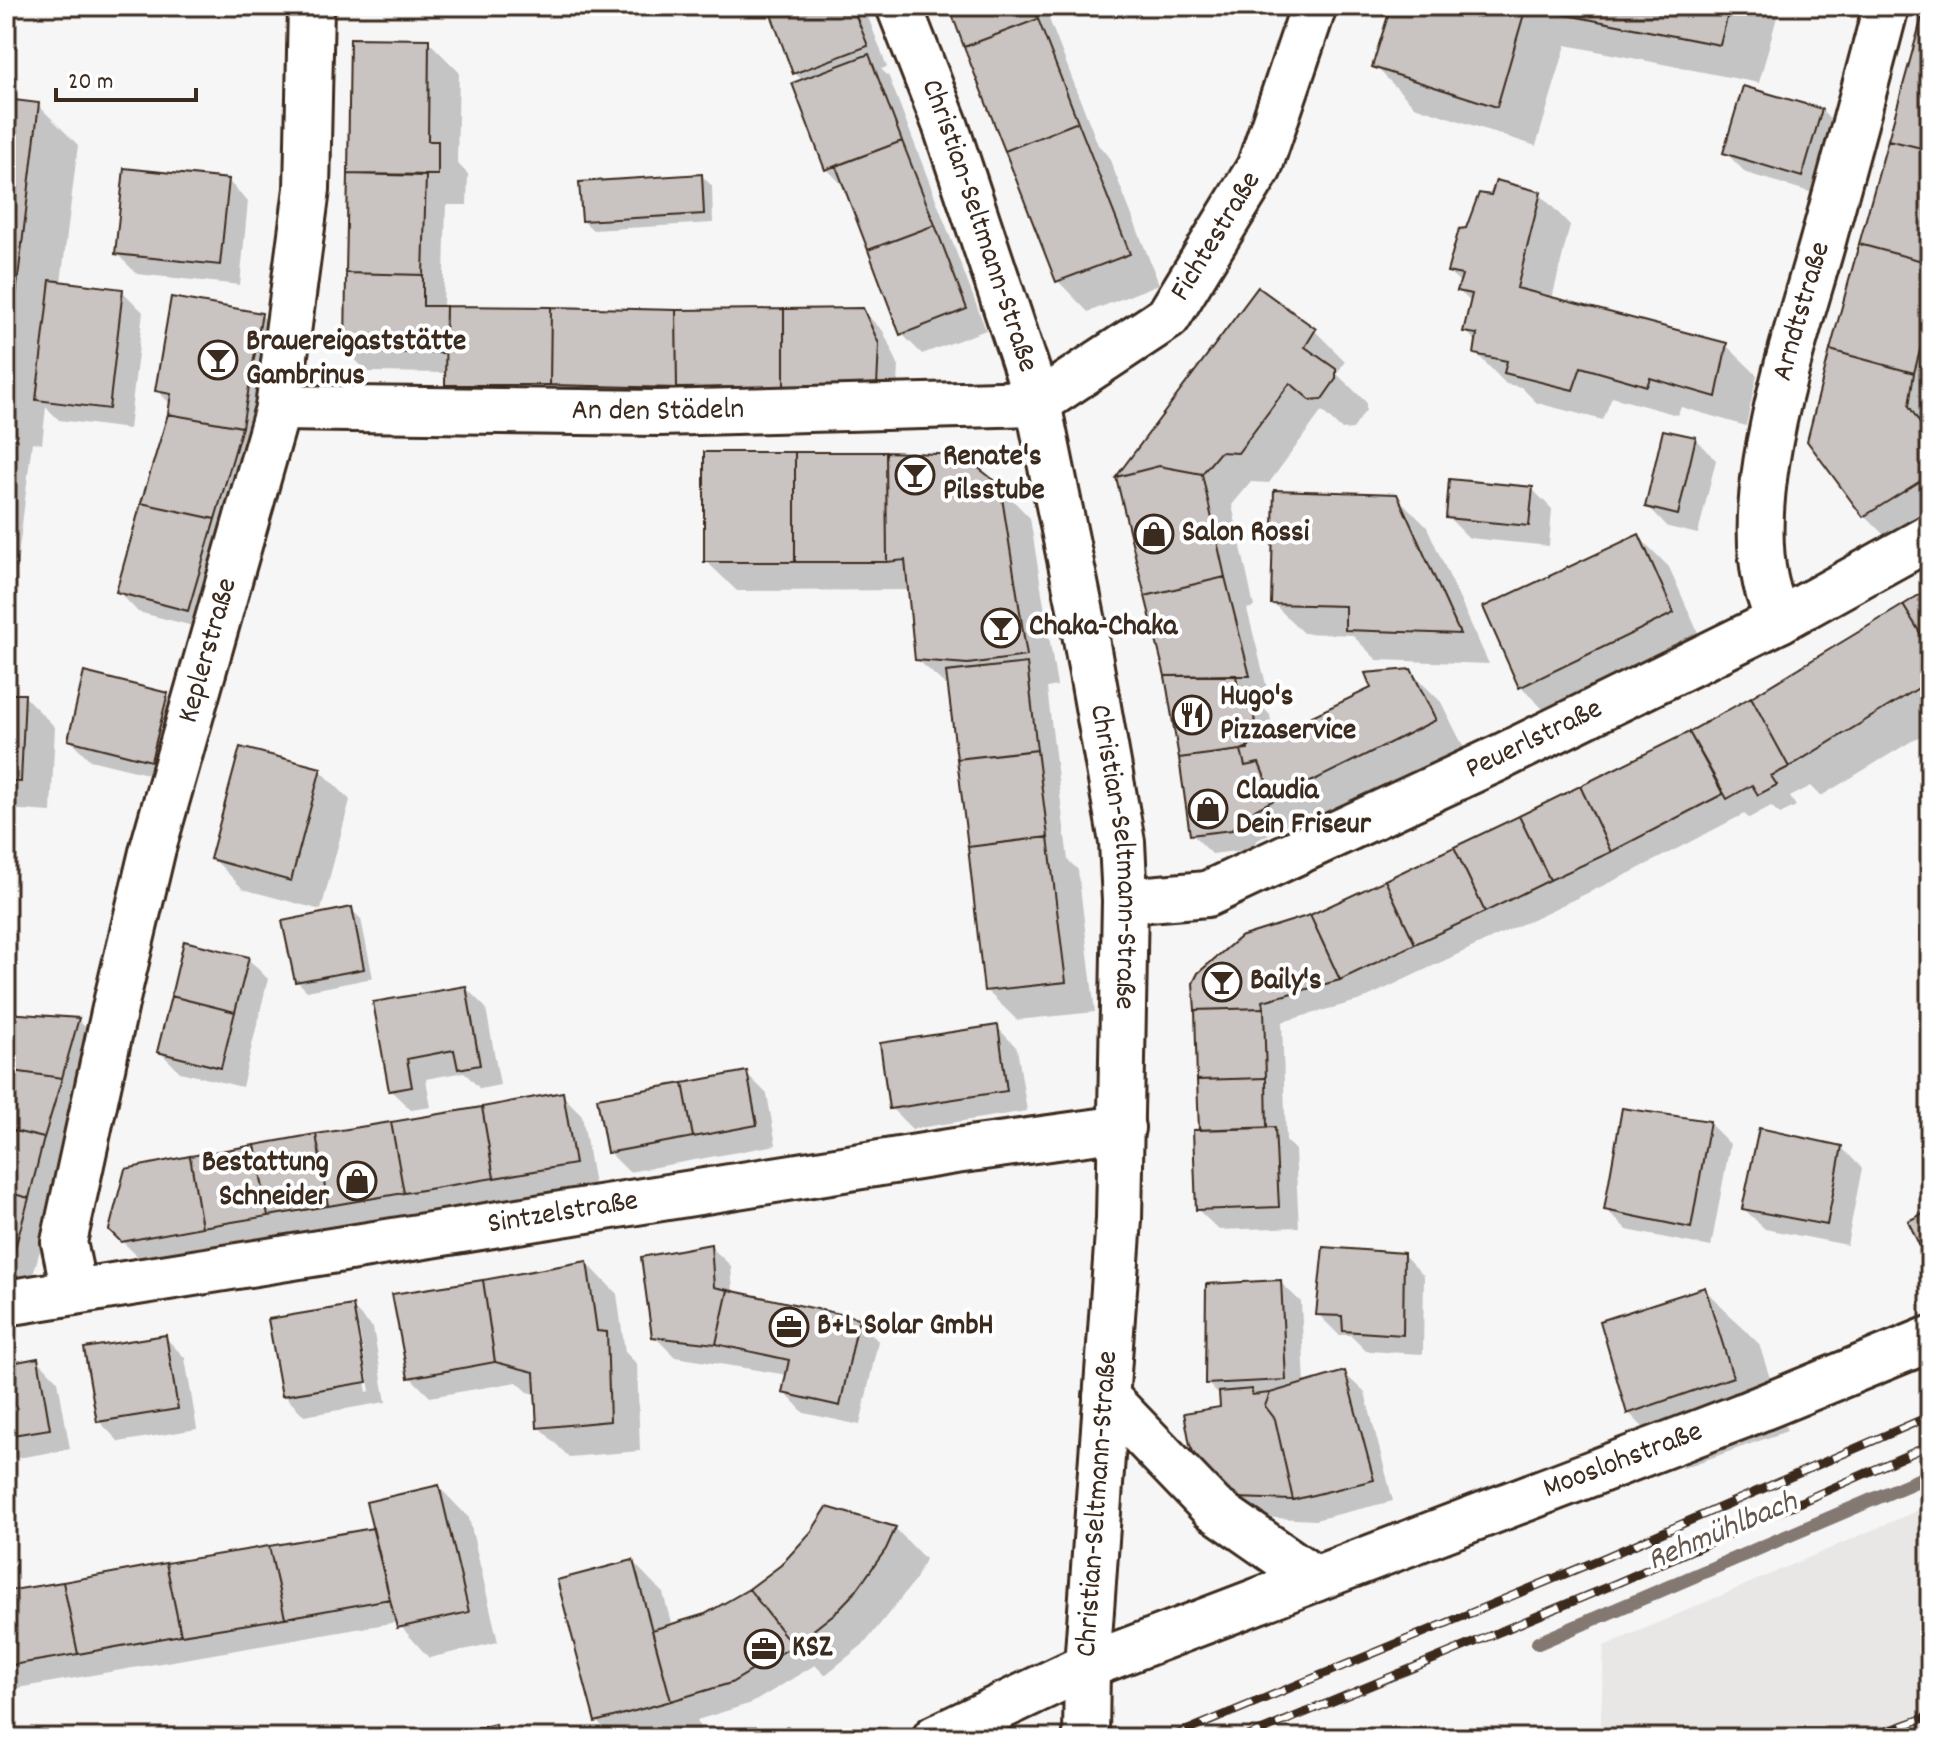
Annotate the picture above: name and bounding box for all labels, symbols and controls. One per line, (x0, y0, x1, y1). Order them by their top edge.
scale bar (56, 52, 196, 102)
text: 20 m (68, 66, 114, 100)
street label: Christian-Seltmann-Straße (908, 73, 1048, 378)
street label: Fichtestraße (1161, 164, 1273, 310)
street label: Arndtstraße (1763, 237, 1843, 386)
place label: Brauereigaststätte Gambrinus (246, 322, 466, 399)
bar icon: Brauereigaststätte Gambrinus (197, 339, 239, 381)
street label: An den Städeln (571, 389, 745, 435)
place label: Renate's Pilsstube (943, 437, 1045, 514)
bar icon: Renate's Pilsstube (894, 454, 936, 496)
shop icon: Salon Rossi (1133, 513, 1175, 555)
place label: Salon Rossi (1182, 513, 1310, 556)
street label: Keplerstraße (168, 573, 250, 728)
bar icon: Chaka-Chaka (980, 607, 1022, 649)
place label: Chaka-Chaka (1029, 607, 1178, 650)
place label: Hugo's Pizzaservice (1220, 677, 1356, 754)
street label: Peuerlstraße (1459, 689, 1610, 792)
restaurant icon: Hugo's Pizzaservice (1171, 694, 1213, 736)
street label: Christian-Seltmann-Straße (1077, 701, 1147, 1010)
place label: Claudia Dein Friseur (1236, 771, 1372, 848)
shop icon: Claudia Dein Friseur (1187, 788, 1229, 830)
bar icon: Baily's (1201, 961, 1243, 1003)
place label: Baily's (1250, 961, 1322, 1004)
place label: Bestattung Schneider (202, 1143, 330, 1220)
shop icon: Bestattung Schneider (336, 1160, 378, 1202)
street label: Sintzelstraße (485, 1181, 641, 1247)
office icon: B+L Solar GmbH (768, 1306, 810, 1348)
place label: B+L Solar GmbH (817, 1306, 994, 1349)
street label: Christian-Seltmann-Straße (1067, 1349, 1131, 1659)
street label: Mooslohstraße (1537, 1411, 1709, 1511)
water label: Rehmühlbach (1641, 1480, 1806, 1585)
office icon: KSZ (743, 1628, 785, 1670)
place label: KSZ (792, 1628, 833, 1671)

